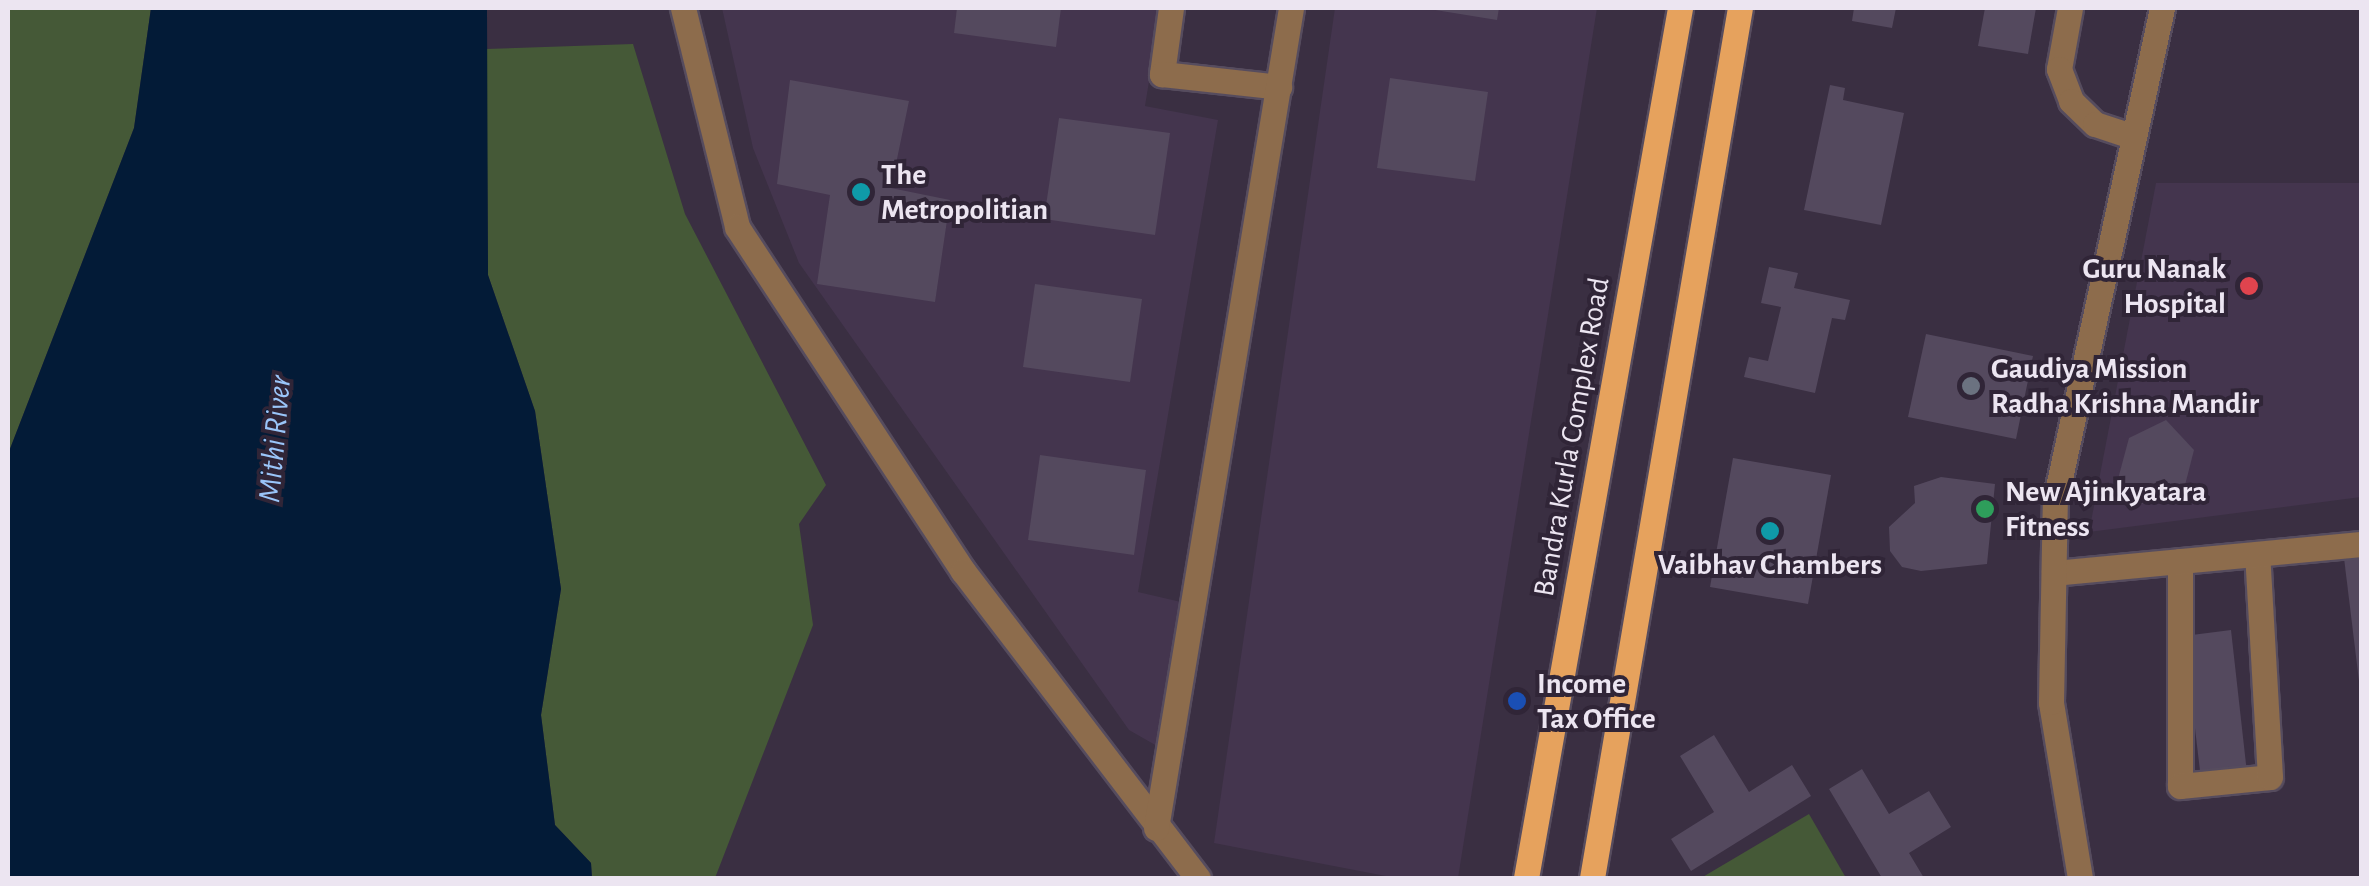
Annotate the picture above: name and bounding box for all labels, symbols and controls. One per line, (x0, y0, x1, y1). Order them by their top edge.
place label: The Metropolitian (881, 157, 1048, 228)
marker: The Metropolitian (850, 181, 872, 203)
place label: Guru Nanak Hospital (2083, 251, 2226, 322)
marker: Guru Nanak Hospital (2236, 273, 2262, 299)
street label: Bandra Kurla Complex Road (1526, 275, 1618, 599)
place label: Gaudiya Mission Radha Krishna Mandir (1991, 351, 2259, 422)
water label: Mithi River (250, 374, 300, 504)
marker: Gaudiya Mission Radha Krishna Mandir (1960, 375, 1982, 397)
place label: New Ajinkyatara Fitness (2005, 474, 2206, 544)
marker: New Ajinkyatara Fitness (1974, 498, 1996, 520)
marker: Vaibhav Chambers (1759, 520, 1781, 542)
place label: Vaibhav Chambers (1658, 547, 1882, 583)
place label: Income Tax Office (1537, 666, 1656, 736)
marker: Income Tax Office (1506, 690, 1528, 712)

